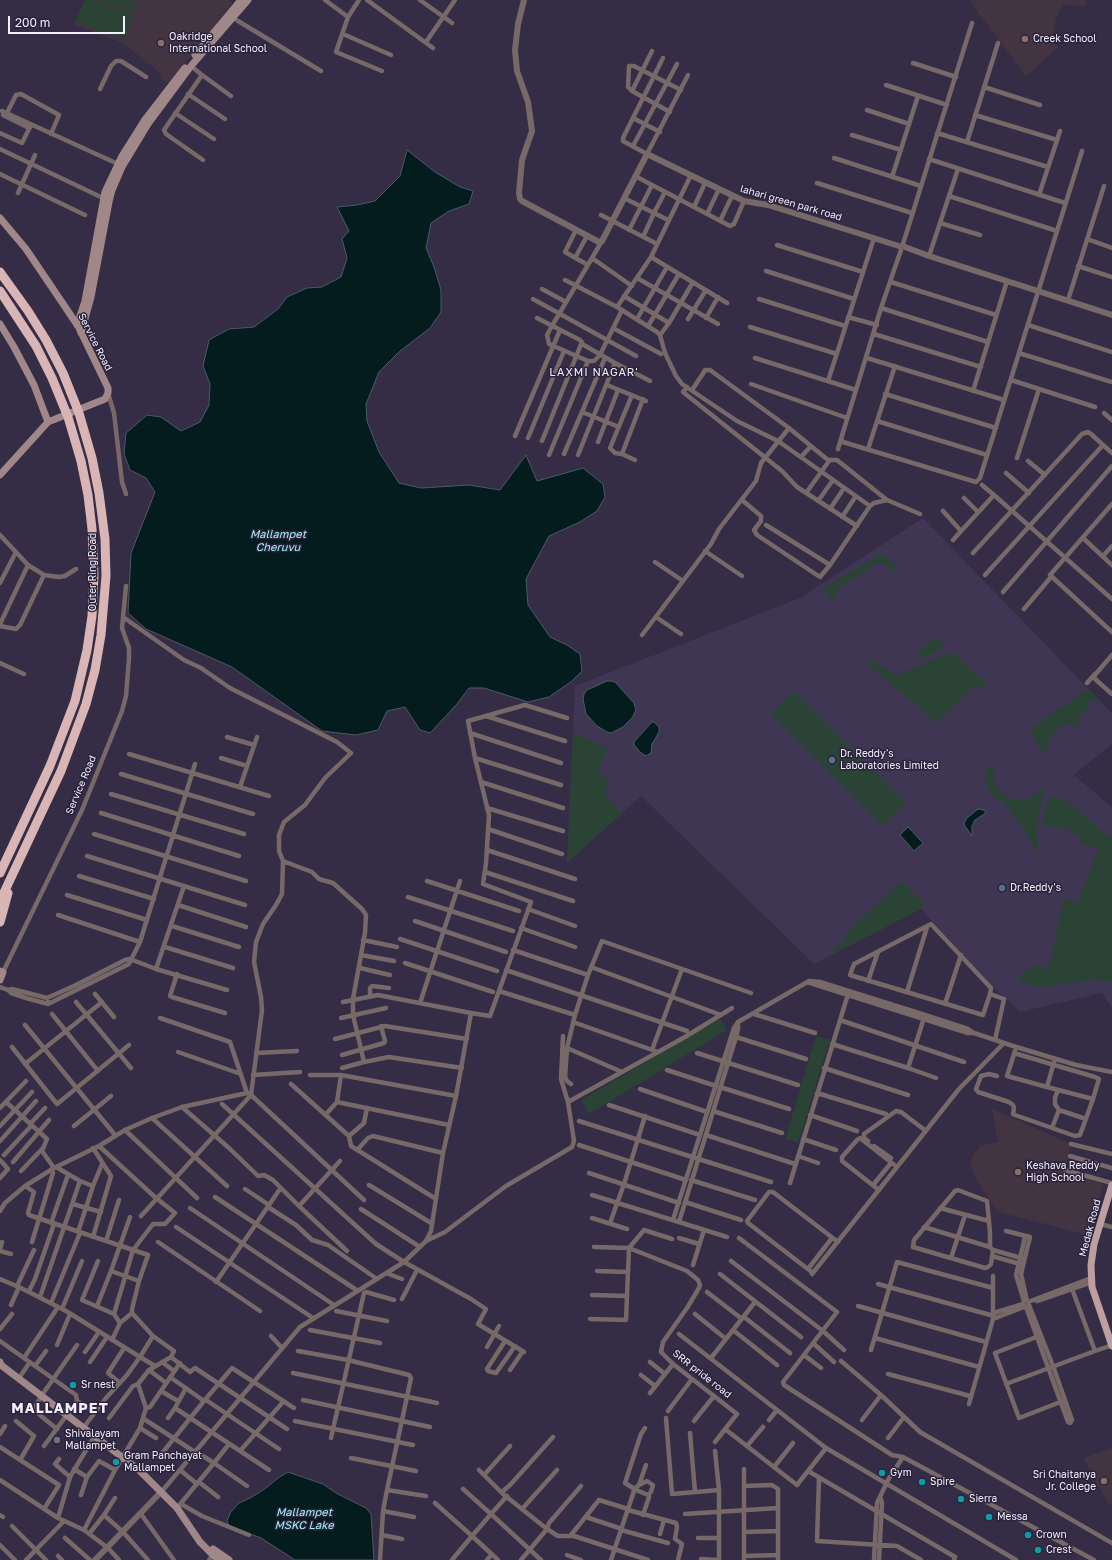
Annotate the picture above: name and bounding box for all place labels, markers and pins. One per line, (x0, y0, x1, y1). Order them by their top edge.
place label: Oakridge International School (169, 31, 267, 54)
place label: Creek School (1033, 33, 1097, 45)
marker: Creek School (1020, 34, 1030, 44)
marker: Oakridge International School (156, 38, 166, 48)
place label: Dr. Reddy's Laboratories Limited (840, 748, 939, 772)
marker: Dr. Reddy's Laboratories Limited (827, 755, 837, 765)
place label: Dr.Reddy's (1010, 882, 1061, 894)
marker: Dr.Reddy's (997, 883, 1007, 893)
place label: Keshava Reddy High School (1026, 1160, 1099, 1184)
marker: Keshava Reddy High School (1013, 1167, 1023, 1177)
place label: Sr nest (81, 1379, 115, 1391)
marker: Sr nest (68, 1380, 78, 1390)
place label: Shivalayam Mallampet (65, 1428, 120, 1452)
marker: Shivalayam Mallampet (52, 1435, 62, 1445)
place label: Gram Panchayat Mallampet (124, 1450, 202, 1474)
marker: Gram Panchayat Mallampet (111, 1457, 121, 1467)
place label: Gym (890, 1467, 911, 1479)
marker: Gym (877, 1468, 887, 1478)
place label: Sri Chaitanya Jr. College (1033, 1469, 1096, 1492)
place label: Spire (930, 1476, 955, 1488)
marker: Sri Chaitanya Jr. College (1099, 1476, 1109, 1486)
marker: Spire (917, 1477, 927, 1487)
place label: Sierra (969, 1493, 997, 1505)
marker: Sierra (956, 1494, 966, 1504)
place label: Messa (997, 1511, 1028, 1523)
marker: Messa (984, 1512, 994, 1522)
place label: Crown (1036, 1529, 1067, 1541)
marker: Crown (1023, 1530, 1033, 1540)
place label: Crest (1046, 1544, 1072, 1556)
marker: Crest (1033, 1545, 1043, 1555)

